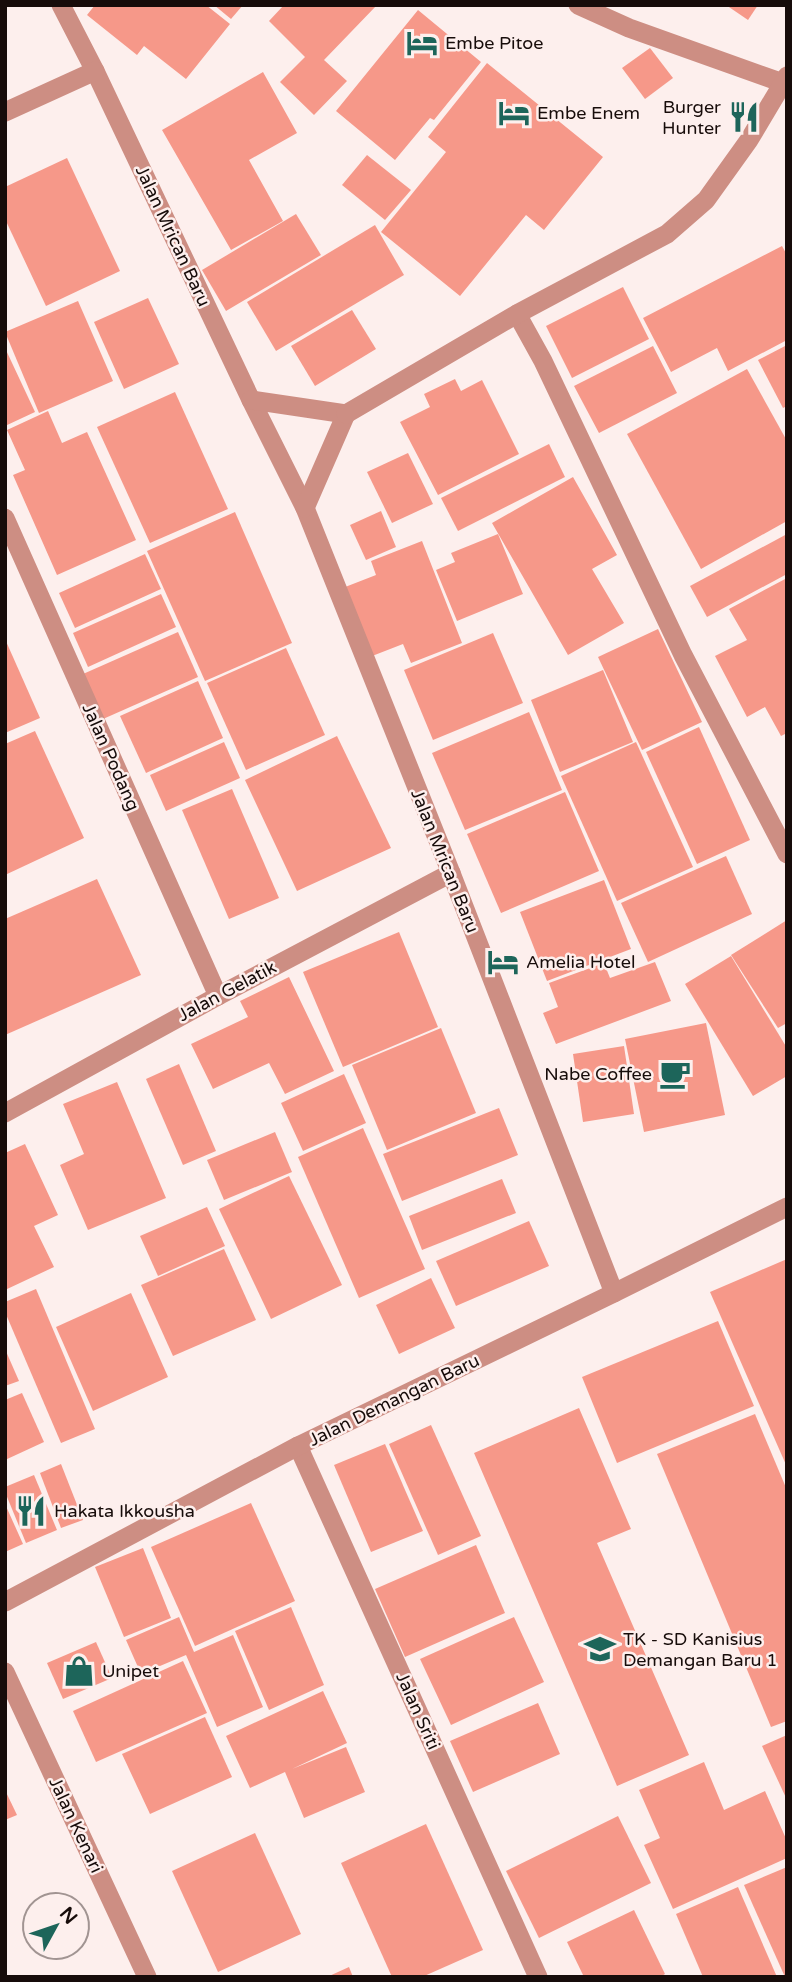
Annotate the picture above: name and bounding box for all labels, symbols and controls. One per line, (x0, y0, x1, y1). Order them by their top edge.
hotel icon: Embe Pitoe (405, 26, 439, 60)
place label: Embe Pitoe (445, 32, 543, 54)
hotel icon: Embe Enem (497, 96, 531, 130)
place label: Burger Hunter (662, 96, 721, 139)
restaurant icon: Burger Hunter (727, 100, 761, 134)
place label: Embe Enem (537, 102, 640, 124)
street label: Jalan Mrican Baru (131, 162, 215, 310)
street label: Jalan Podang (77, 700, 145, 814)
street label: Jalan Mrican Baru (406, 786, 484, 936)
hotel icon: Amelia Hotel (486, 945, 520, 979)
place label: Amelia Hotel (526, 951, 635, 973)
street label: Jalan Gelatik (174, 956, 280, 1026)
cafe icon: Nabe Coffee (658, 1057, 692, 1091)
place label: Nabe Coffee (544, 1063, 652, 1085)
street label: Jalan Demangan Baru (305, 1349, 483, 1451)
restaurant icon: Hakata Ikkousha (14, 1494, 48, 1528)
place label: Hakata Ikkousha (54, 1500, 195, 1522)
place label: TK - SD Kanisius Demangan Baru 1 (623, 1628, 778, 1671)
school or university icon: TK - SD Kanisius Demangan Baru 1 (583, 1632, 617, 1666)
shop icon: Unipet (62, 1654, 96, 1688)
place label: Unipet (102, 1660, 159, 1682)
street label: Jalan Sriti (391, 1669, 445, 1753)
street label: Jalan Kenari (44, 1773, 108, 1877)
north arrow (21, 1891, 91, 1961)
text: N (55, 1903, 82, 1929)

